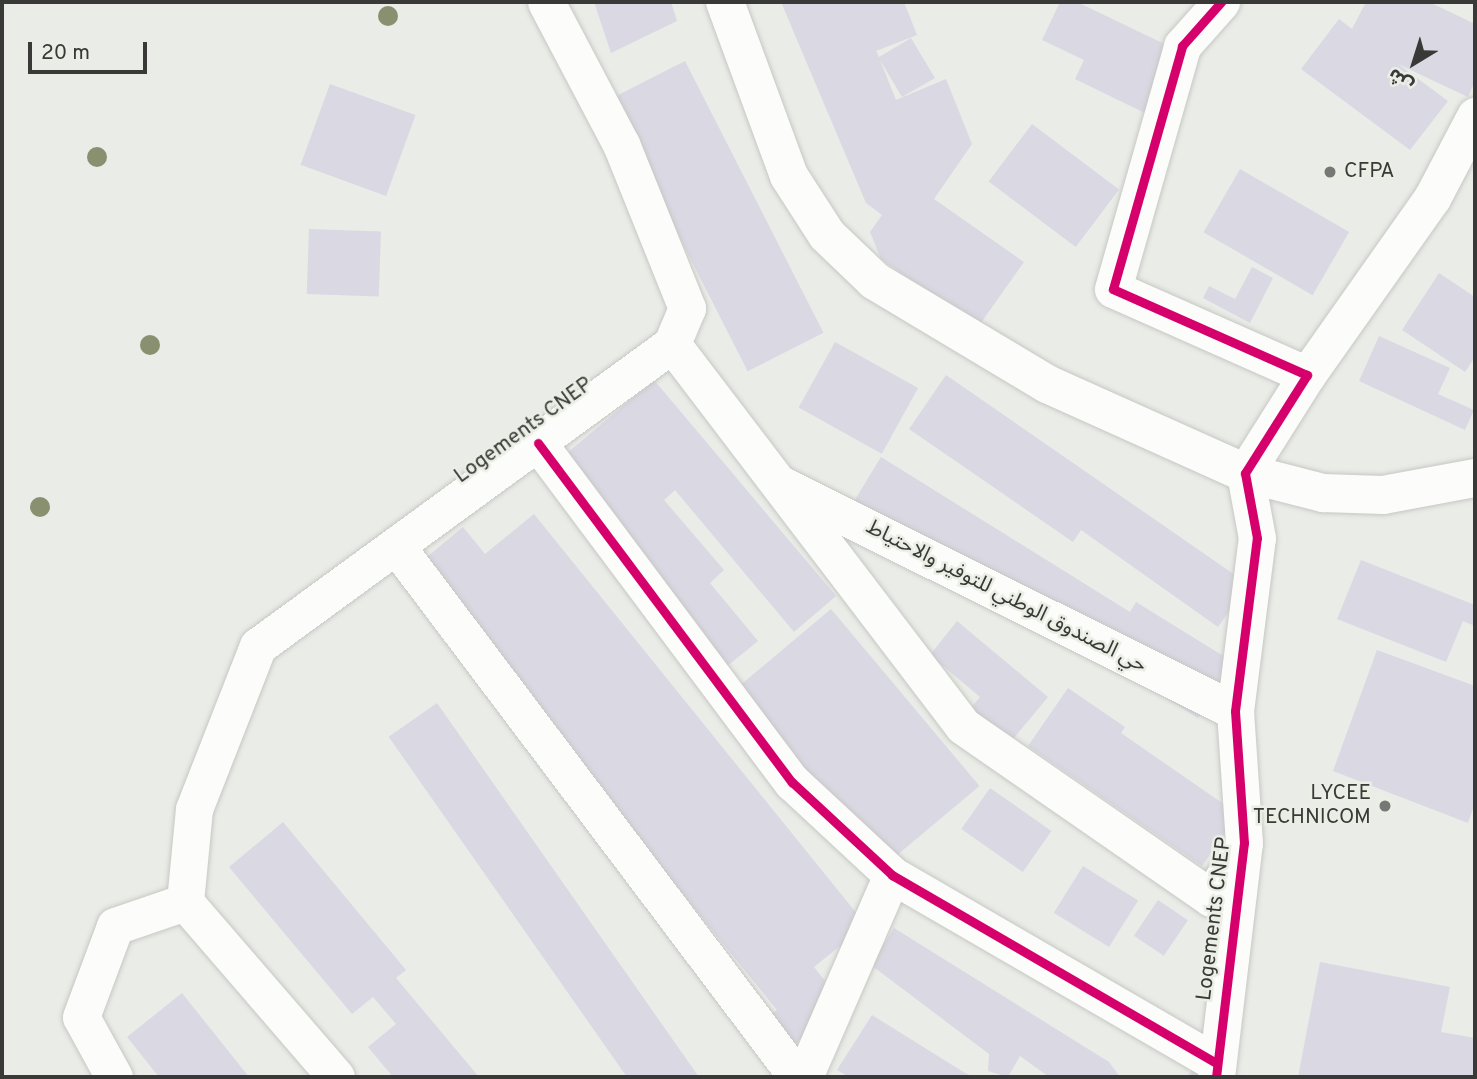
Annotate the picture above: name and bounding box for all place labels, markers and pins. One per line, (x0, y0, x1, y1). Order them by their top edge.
place label: CFPA (1344, 159, 1395, 185)
marker: CFPA (1322, 164, 1338, 180)
place label: LYCEE TECHNICOM (1253, 781, 1371, 831)
marker: LYCEE TECHNICOM (1377, 798, 1393, 814)

